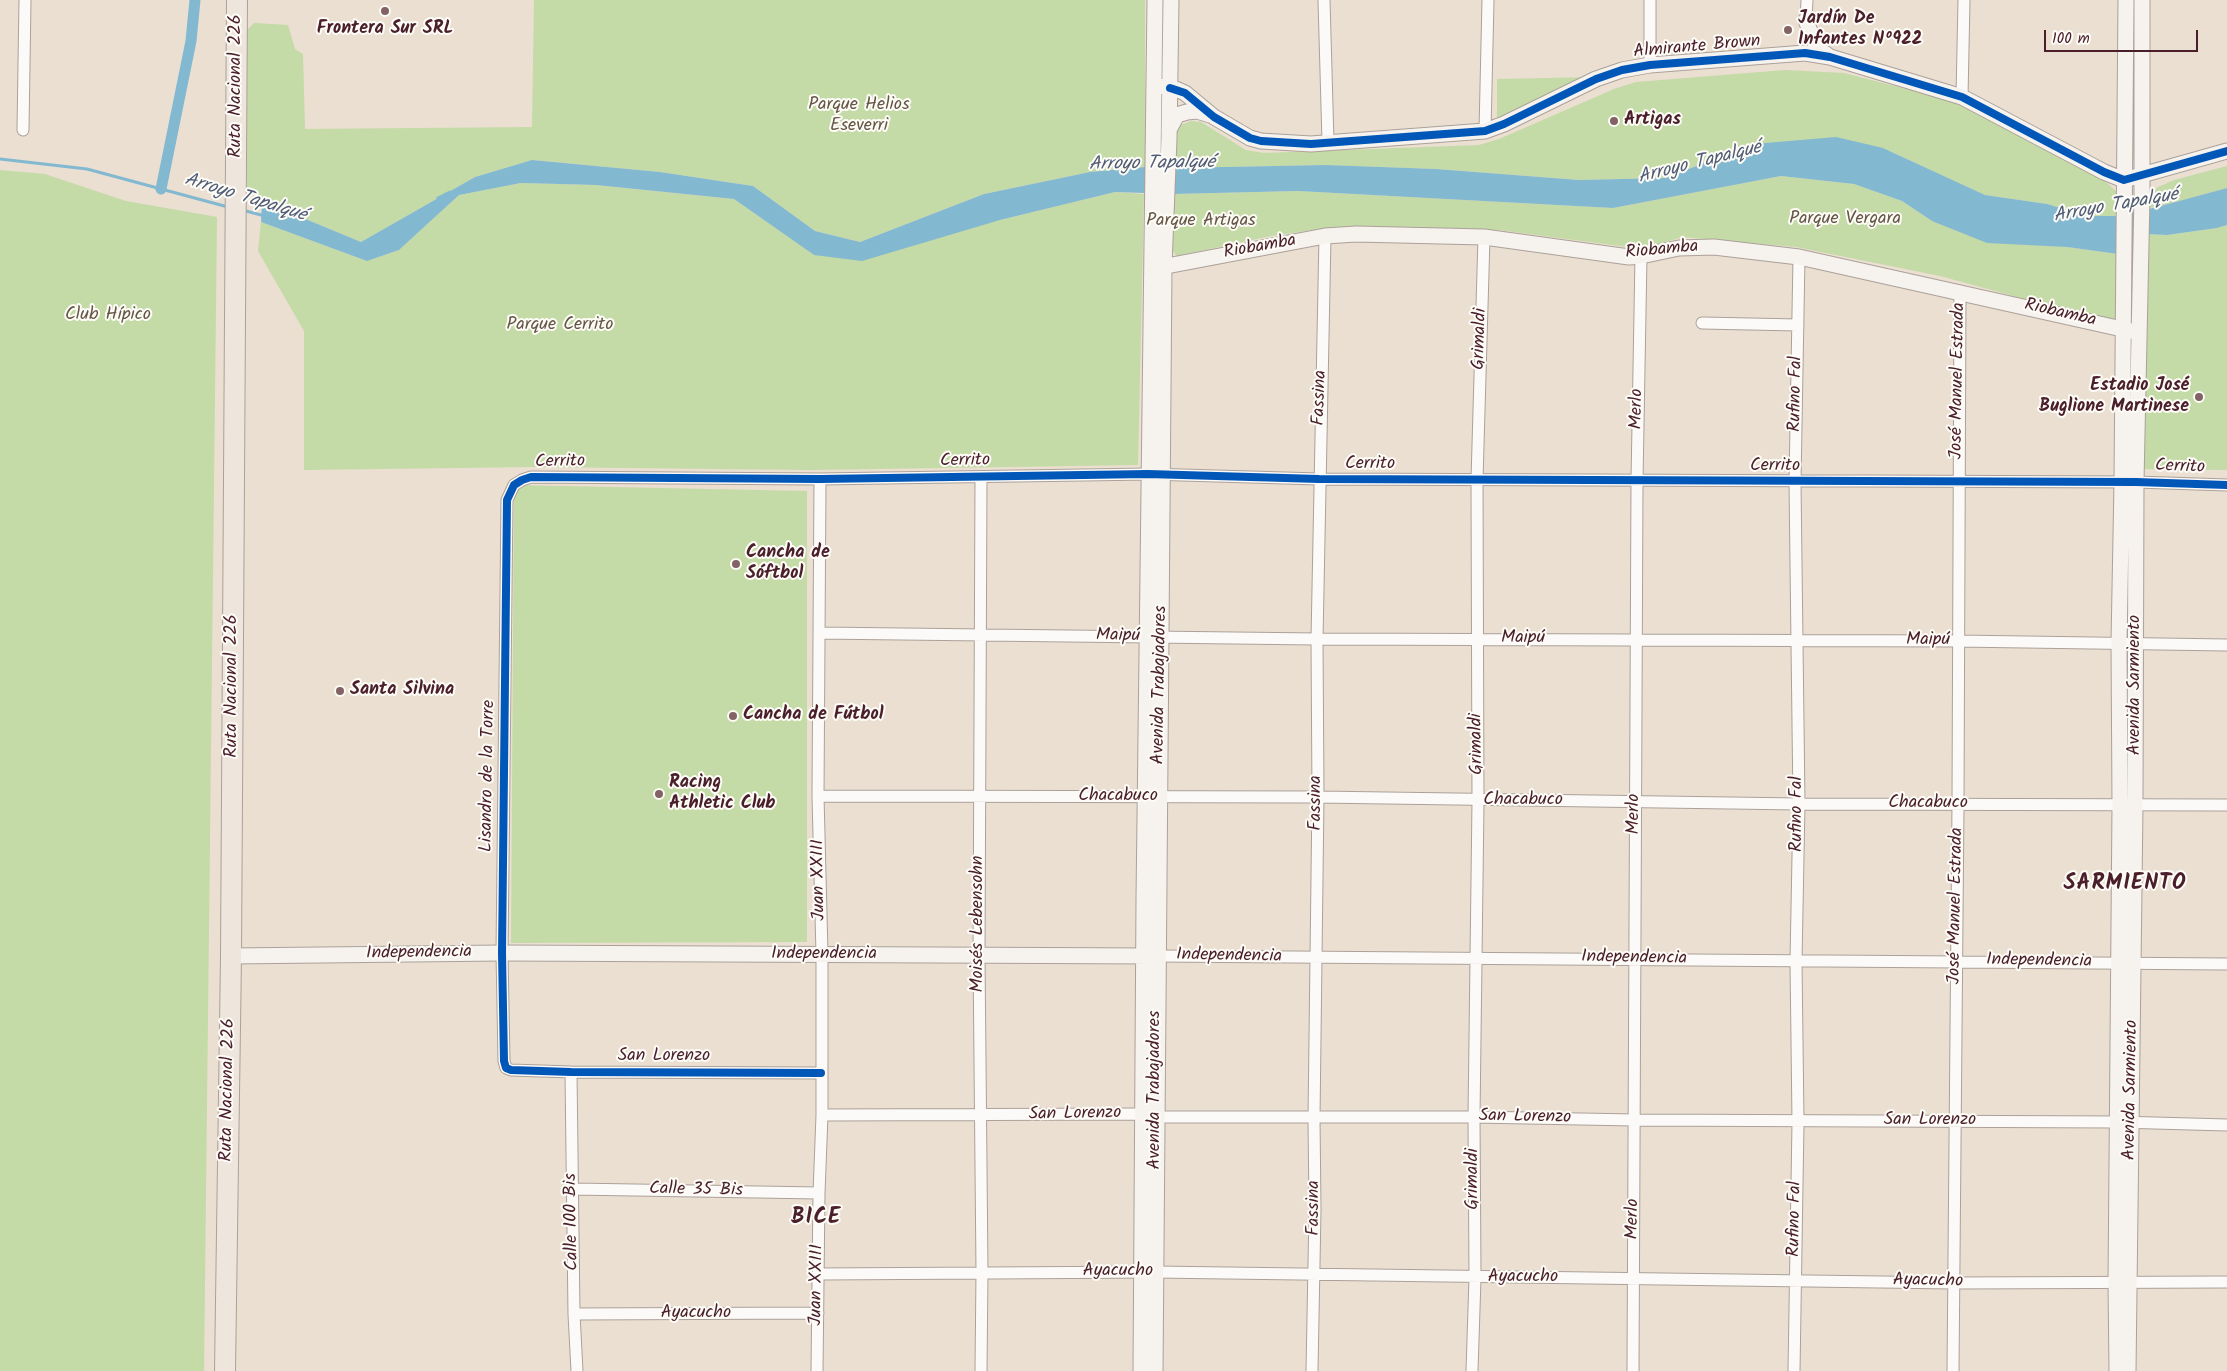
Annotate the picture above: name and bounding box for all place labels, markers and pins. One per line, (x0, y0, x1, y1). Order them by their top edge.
marker: Frontera Sur SRL (379, 5, 391, 17)
place label: Jardín De Infantes Nº922 (1798, 9, 1922, 52)
place label: Frontera Sur SRL (317, 19, 453, 41)
marker: Jardín De Infantes Nº922 (1782, 24, 1794, 36)
place label: Artigas (1624, 110, 1681, 132)
marker: Artigas (1608, 115, 1620, 127)
place label: Estadio José Buglione Martinese (2039, 376, 2189, 418)
marker: Estadio José Buglione Martinese (2193, 391, 2205, 403)
place label: Cancha de Sóftbol (746, 543, 830, 586)
marker: Cancha de Sóftbol (730, 558, 742, 570)
place label: Santa Silvina (350, 680, 454, 702)
marker: Santa Silvina (334, 685, 346, 697)
place label: Cancha de Fútbol (743, 705, 883, 727)
marker: Cancha de Fútbol (727, 710, 739, 722)
place label: Racing Athletic Club (669, 773, 776, 816)
marker: Racing Athletic Club (653, 788, 665, 800)

